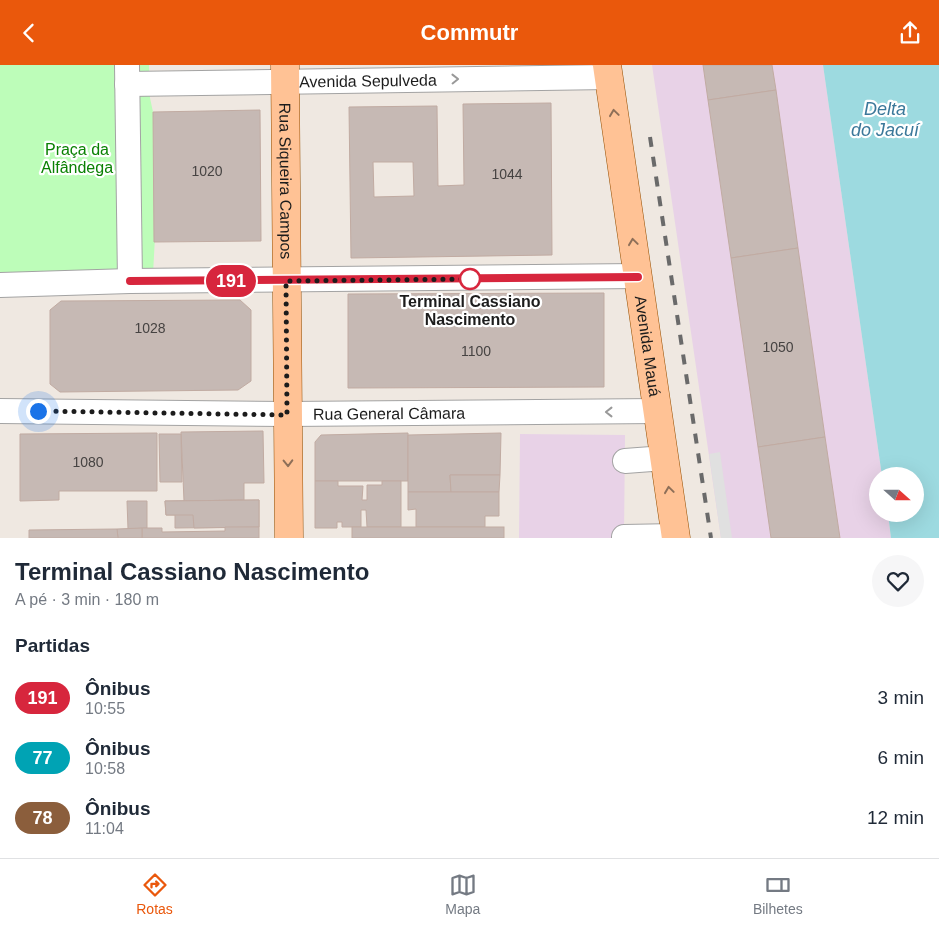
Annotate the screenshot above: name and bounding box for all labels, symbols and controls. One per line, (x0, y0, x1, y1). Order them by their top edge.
icon: back (15, 19, 43, 47)
icon: share (896, 19, 924, 47)
text: Commutr (421, 20, 518, 45)
street label: Avenida Sepulveda (299, 71, 437, 90)
one-way arrow (451, 73, 459, 84)
water label: Delta do Jacuí (851, 99, 921, 140)
street label: Rua Siqueira Campos (277, 103, 295, 259)
one-way arrow (610, 109, 620, 118)
park label: Praça da Alfândega (41, 141, 113, 176)
house number: 1020 (191, 163, 223, 179)
house number: 1044 (491, 166, 523, 182)
one-way arrow (628, 237, 639, 245)
line badge: 191 (202, 265, 260, 297)
marker: Terminal Cassiano Nascimento (459, 268, 481, 290)
text: 191 (216, 271, 246, 291)
place label: Terminal Cassiano Nascimento (399, 293, 541, 328)
street label: Avenida Mauá (632, 294, 664, 398)
house number: 1028 (134, 320, 166, 336)
house number: 1050 (762, 339, 794, 355)
house number: 1100 (461, 343, 491, 359)
your location (26, 399, 51, 424)
street label: Rua General Câmara (313, 404, 465, 422)
one-way arrow (605, 407, 612, 417)
house number: 1080 (72, 454, 104, 470)
one-way arrow (283, 460, 293, 467)
north arrow (869, 467, 924, 523)
map controls (869, 467, 924, 522)
one-way arrow (664, 485, 675, 493)
button: heart (872, 555, 924, 607)
text: Terminal Cassiano Nascimento (15, 558, 369, 585)
text: A pé · 3 min · 180 m (15, 591, 159, 608)
text: Partidas (15, 635, 90, 656)
text: Ônibus (85, 678, 150, 699)
text: 3 min (878, 687, 924, 708)
text: 191 (27, 688, 58, 708)
text: 10:55 (85, 700, 125, 717)
text: Ônibus (85, 738, 150, 759)
text: 6 min (878, 747, 924, 768)
text: 77 (32, 748, 53, 768)
text: 10:58 (85, 760, 125, 777)
text: Ônibus (85, 798, 150, 819)
text: 12 min (867, 807, 924, 828)
text: 78 (32, 808, 53, 828)
text: 11:04 (85, 820, 124, 837)
tab: Rotas (136, 871, 173, 917)
tab: Mapa (445, 871, 480, 917)
tab: Bilhetes (753, 871, 803, 917)

